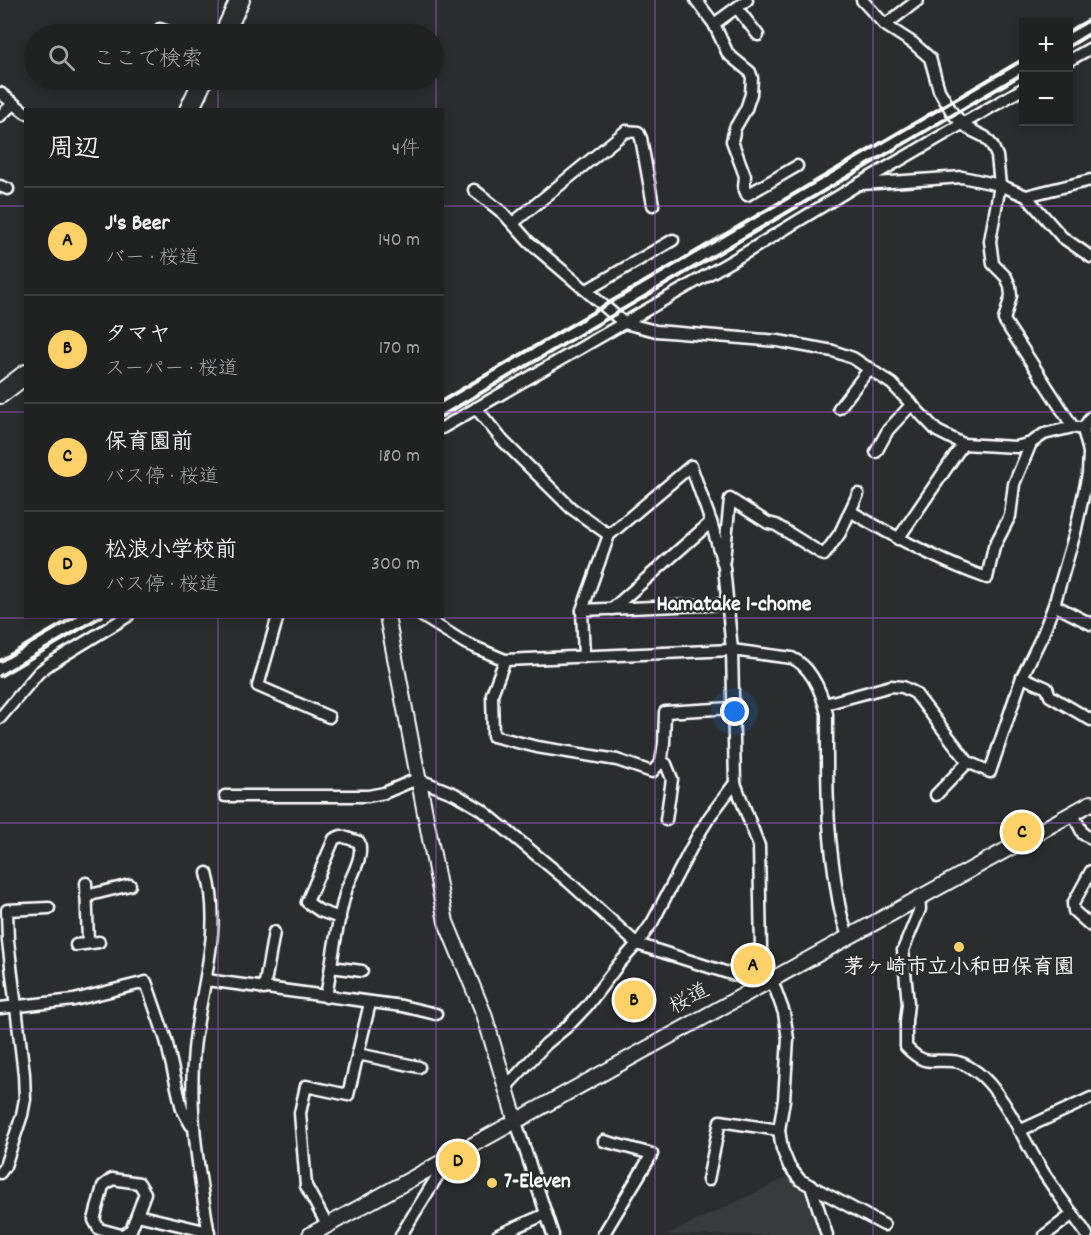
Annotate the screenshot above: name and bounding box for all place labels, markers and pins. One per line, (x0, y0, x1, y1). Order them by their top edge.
pin: C (1002, 810, 1042, 854)
marker: 茅ヶ崎市立小和田保育園 (952, 940, 966, 954)
pin: A (734, 942, 772, 988)
place label: 茅ヶ崎市立小和田保育園 (844, 954, 1075, 984)
pin: B (614, 978, 654, 1022)
pin: D (438, 1138, 478, 1184)
place label: 7-Eleven (504, 1168, 571, 1198)
marker: 7-Eleven (485, 1176, 499, 1190)

